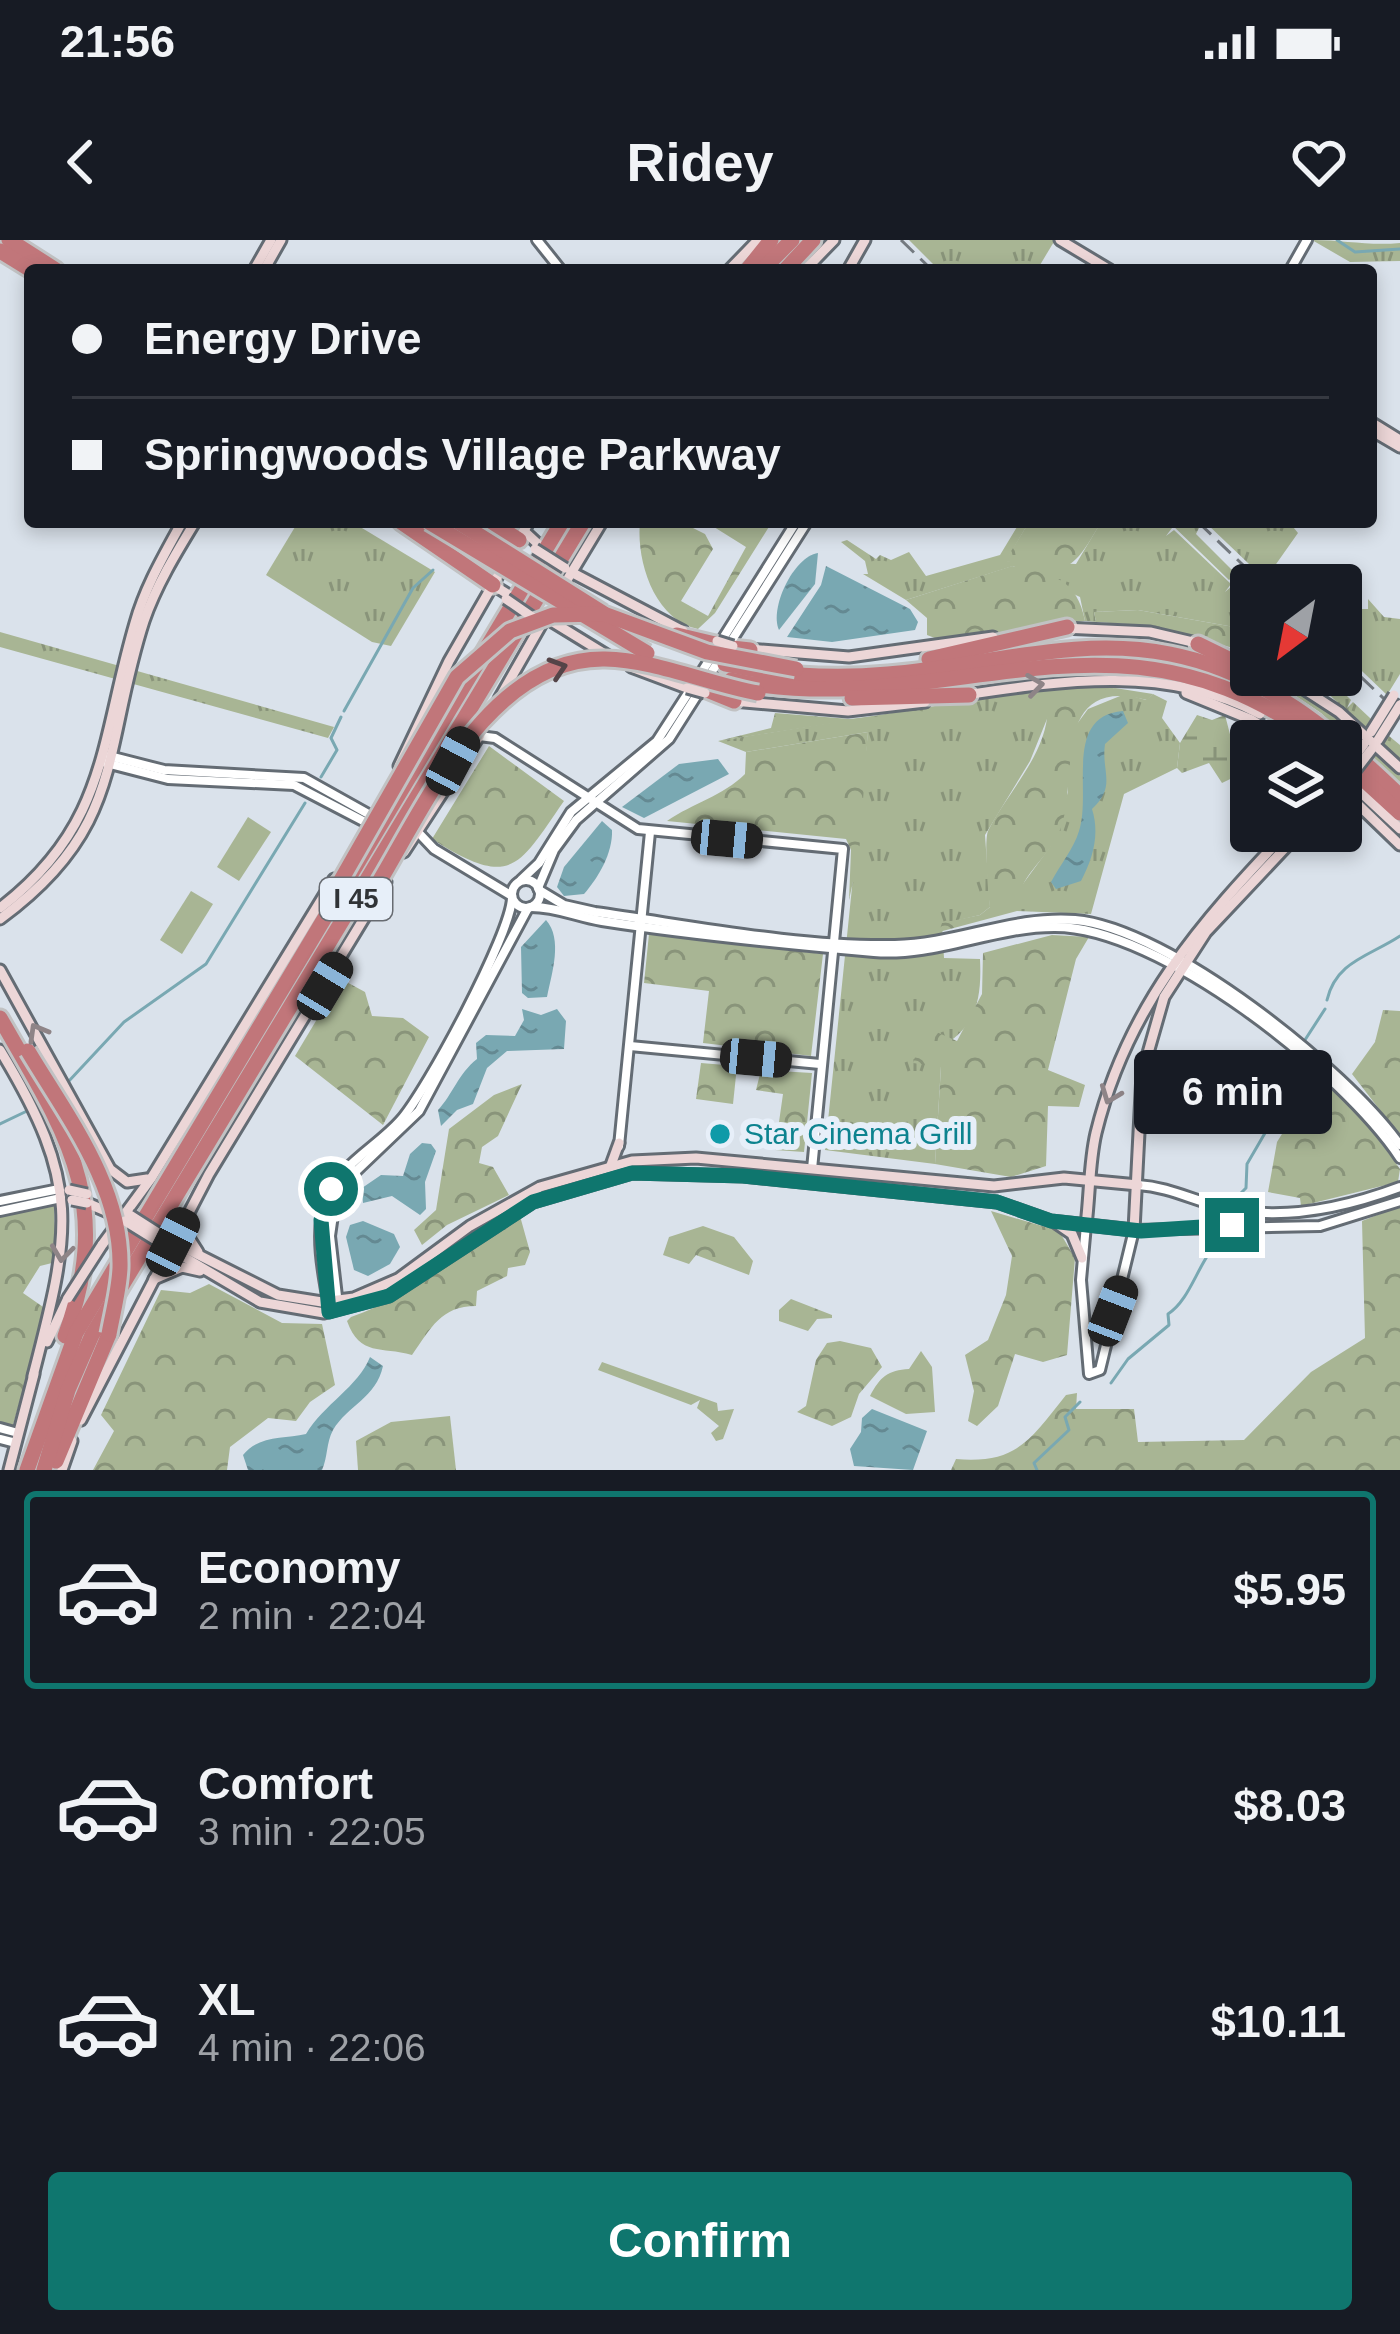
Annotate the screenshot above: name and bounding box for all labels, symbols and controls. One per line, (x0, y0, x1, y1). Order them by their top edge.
text: 21:56 (60, 16, 175, 67)
icon: back (48, 129, 114, 195)
icon: heart (1286, 129, 1352, 195)
text: Ridey (626, 132, 774, 192)
text: Energy Drive (144, 313, 422, 364)
text: Springwoods Village Parkway (144, 429, 781, 480)
north arrow (1230, 564, 1362, 696)
map controls (1230, 564, 1362, 852)
one-way arrow (546, 657, 567, 682)
one-way arrow (1025, 673, 1044, 699)
button: layers (1230, 720, 1362, 852)
car (420, 721, 486, 801)
car (690, 818, 764, 860)
road number: I 45 (320, 878, 392, 920)
car (291, 946, 359, 1026)
one-way arrow (28, 1023, 51, 1045)
car (719, 1037, 793, 1079)
callout: 6 min (1133, 1051, 1331, 1135)
text: 6 min (1182, 1070, 1284, 1113)
one-way arrow (1099, 1084, 1124, 1105)
place label: Star Cinema Grill (744, 1117, 972, 1150)
marker: Star Cinema Grill (707, 1121, 733, 1147)
route start (304, 1162, 358, 1216)
route end (1205, 1198, 1259, 1252)
car (141, 1202, 205, 1282)
one-way arrow (50, 1243, 76, 1262)
car (1083, 1271, 1143, 1351)
icon: car (54, 1536, 162, 1644)
text: Economy (198, 1542, 401, 1593)
text: $5.95 (1233, 1564, 1346, 1615)
text: 2 min · 22:04 (198, 1594, 426, 1637)
icon: car (54, 1752, 162, 1860)
text: Comfort (198, 1758, 373, 1809)
text: $8.03 (1233, 1780, 1346, 1831)
text: 3 min · 22:05 (198, 1810, 426, 1853)
icon: car (54, 1968, 162, 2076)
text: XL (198, 1974, 256, 2025)
text: $10.11 (1211, 1996, 1346, 2047)
text: 4 min · 22:06 (198, 2026, 426, 2069)
button: Confirm (48, 2172, 1352, 2310)

